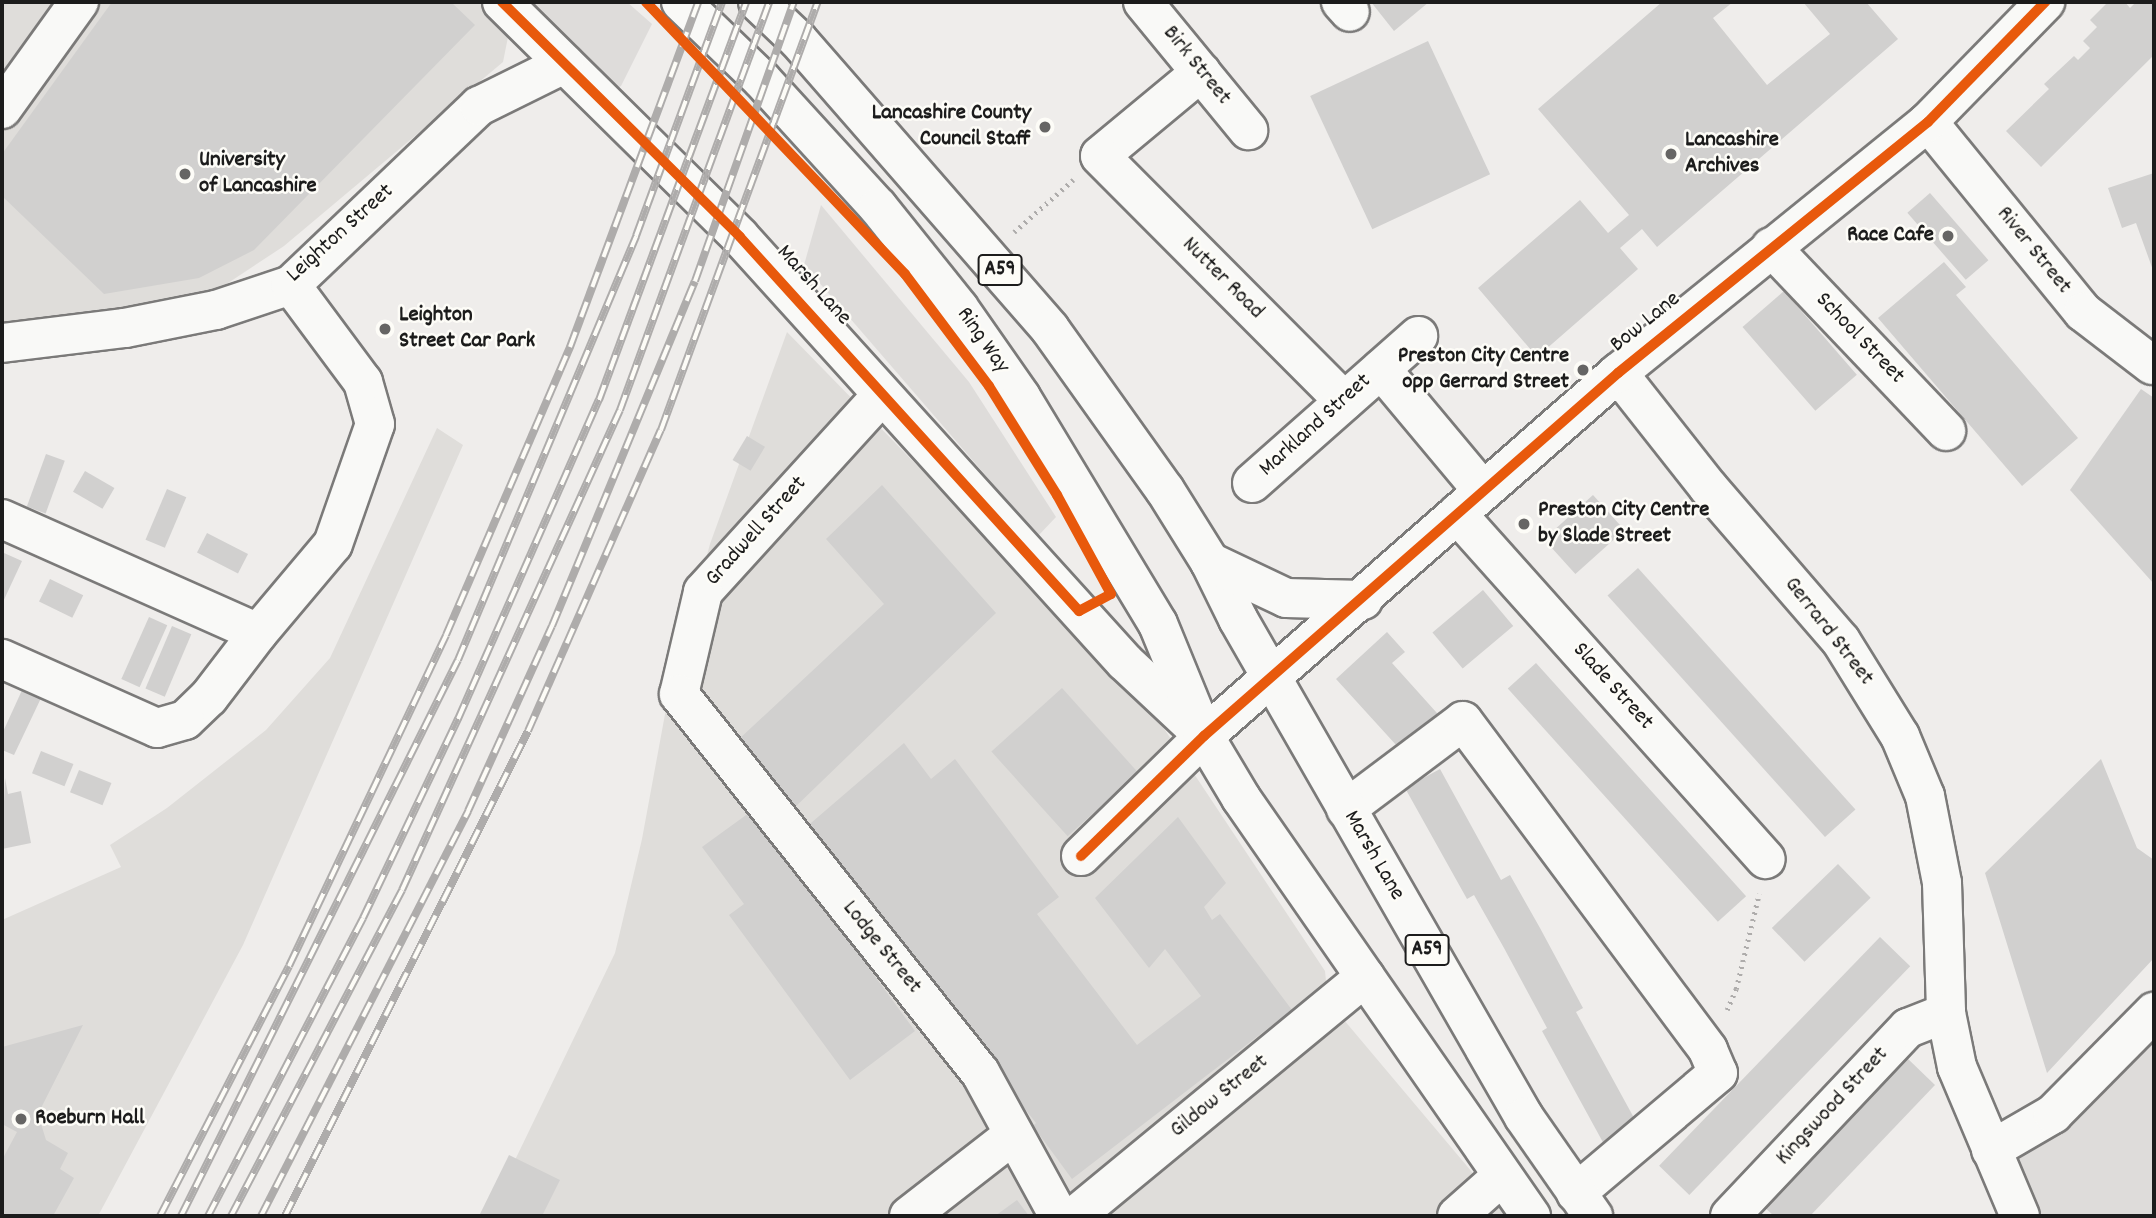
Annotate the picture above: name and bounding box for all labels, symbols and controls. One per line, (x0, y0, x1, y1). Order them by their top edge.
street label: Birk Street (1156, 21, 1236, 111)
place label: Lancashire County Council Staff (872, 100, 1031, 154)
marker: Lancashire County Council Staff (1037, 119, 1053, 135)
place label: Lancashire Archives (1685, 127, 1779, 181)
marker: Lancashire Archives (1663, 146, 1679, 162)
place label: University of Lancashire (199, 147, 317, 201)
marker: University of Lancashire (177, 166, 193, 182)
street label: Leighton Street (282, 179, 400, 289)
street label: River Street (1989, 202, 2077, 300)
place label: Race Cafe (1847, 222, 1934, 250)
marker: Race Cafe (1940, 228, 1956, 244)
street label: Nutter Road (1175, 232, 1269, 326)
street label: Marsh Lane (770, 240, 856, 332)
road number: A59 (977, 252, 1023, 288)
street label: Bow Lane (1605, 286, 1687, 360)
street label: School Street (1808, 287, 1910, 391)
place label: Leighton Street Car Park (399, 302, 535, 356)
street label: Ring Way (949, 302, 1015, 380)
marker: Leighton Street Car Park (377, 321, 393, 337)
place label: Preston City Centre opp Gerrard Street (1398, 343, 1569, 397)
marker: Preston City Centre opp Gerrard Street (1575, 362, 1591, 378)
street label: Markland Street (1254, 369, 1378, 483)
street label: Gradwell Street (700, 471, 814, 593)
place label: Preston City Centre by Slade Street (1538, 497, 1709, 551)
marker: Preston City Centre by Slade Street (1516, 516, 1532, 532)
street label: Gerrard Street (1777, 572, 1879, 692)
street label: Slade Street (1565, 637, 1659, 737)
street label: Marsh Lane (1336, 806, 1410, 906)
street label: Lodge Street (835, 896, 927, 1000)
road number: A59 (1404, 932, 1450, 968)
street label: Kingswood Street (1771, 1042, 1895, 1172)
street label: Gildow Street (1165, 1049, 1275, 1145)
place label: Roeburn Hall (35, 1105, 144, 1133)
marker: Roeburn Hall (13, 1111, 29, 1127)

